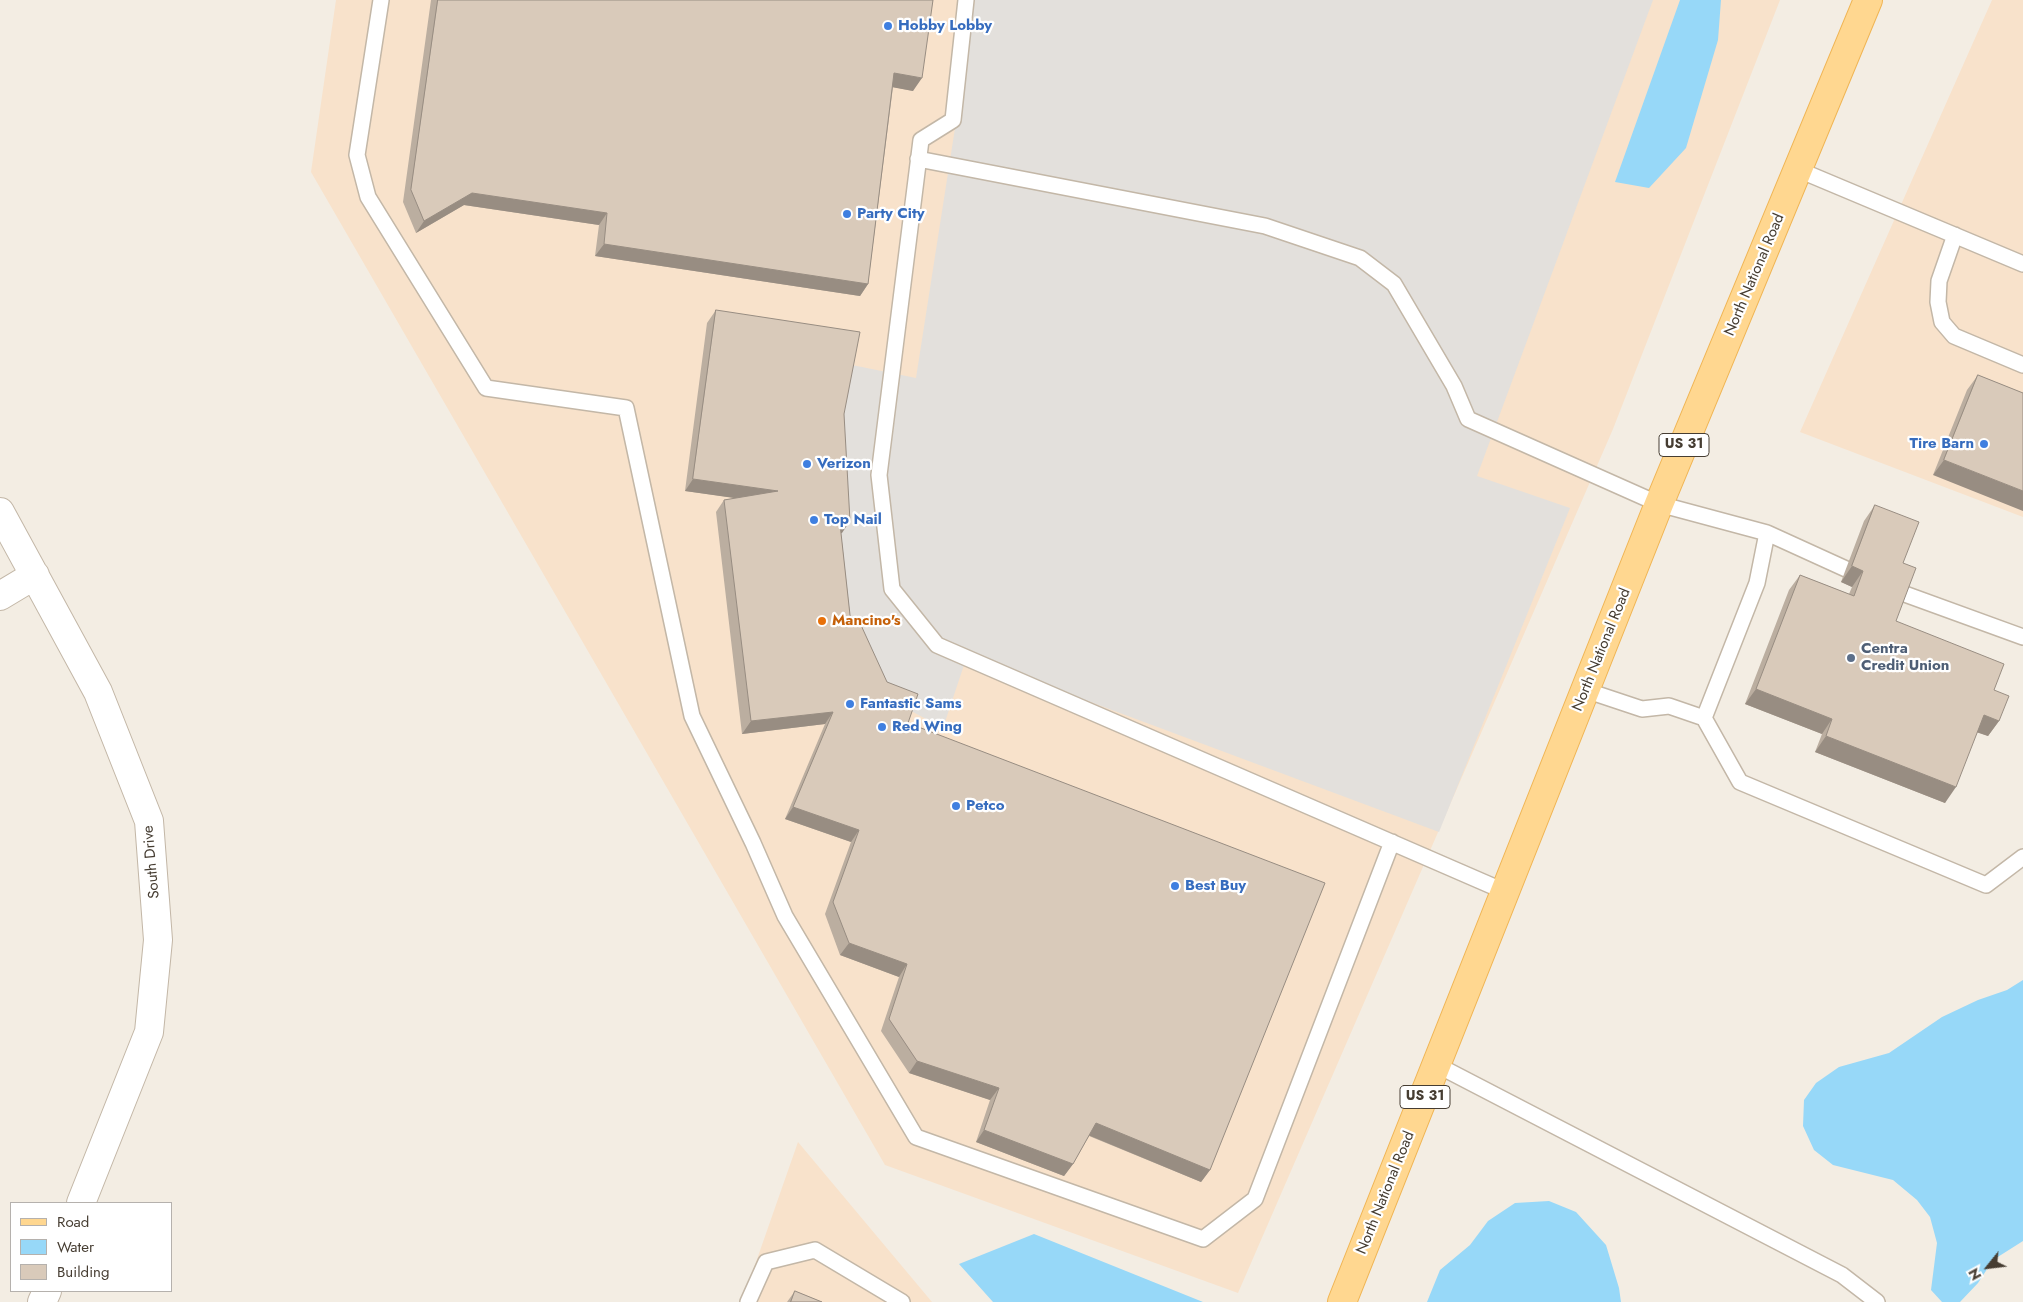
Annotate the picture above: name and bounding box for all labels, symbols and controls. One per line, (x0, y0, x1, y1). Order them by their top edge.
place label: Hobby Lobby (898, 17, 992, 35)
marker: Hobby Lobby (882, 20, 894, 32)
place label: Party City (857, 205, 924, 223)
marker: Party City (841, 208, 853, 220)
street label: North National Road (1721, 211, 1789, 339)
road number: US 31 (1659, 434, 1709, 456)
place label: Tire Barn (1910, 435, 1974, 453)
marker: Tire Barn (1978, 438, 1990, 450)
place label: Verizon (817, 455, 871, 473)
marker: Verizon (801, 458, 813, 470)
place label: Top Nail (824, 511, 882, 529)
marker: Top Nail (808, 514, 820, 526)
street label: North National Road (1569, 586, 1635, 714)
place label: Mancino's (832, 612, 901, 630)
marker: Mancino's (816, 615, 828, 627)
place label: Centra Credit Union (1861, 640, 1949, 675)
marker: Centra Credit Union (1845, 652, 1857, 664)
place label: Fantastic Sams (860, 695, 962, 713)
marker: Fantastic Sams (844, 698, 856, 710)
place label: Red Wing (892, 718, 962, 736)
marker: Red Wing (876, 721, 888, 733)
place label: Petco (966, 797, 1005, 815)
marker: Petco (950, 800, 962, 812)
street label: South Drive (140, 825, 164, 899)
place label: Best Buy (1185, 877, 1246, 895)
marker: Best Buy (1169, 880, 1181, 892)
road number: US 31 (1400, 1086, 1450, 1108)
street label: North National Road (1353, 1129, 1419, 1257)
legend (10, 1202, 172, 1292)
text: Road (57, 1211, 89, 1233)
text: Water (57, 1236, 94, 1258)
north arrow (1963, 1242, 2013, 1292)
text: Building (57, 1261, 109, 1283)
text: N (1963, 1265, 1986, 1284)

